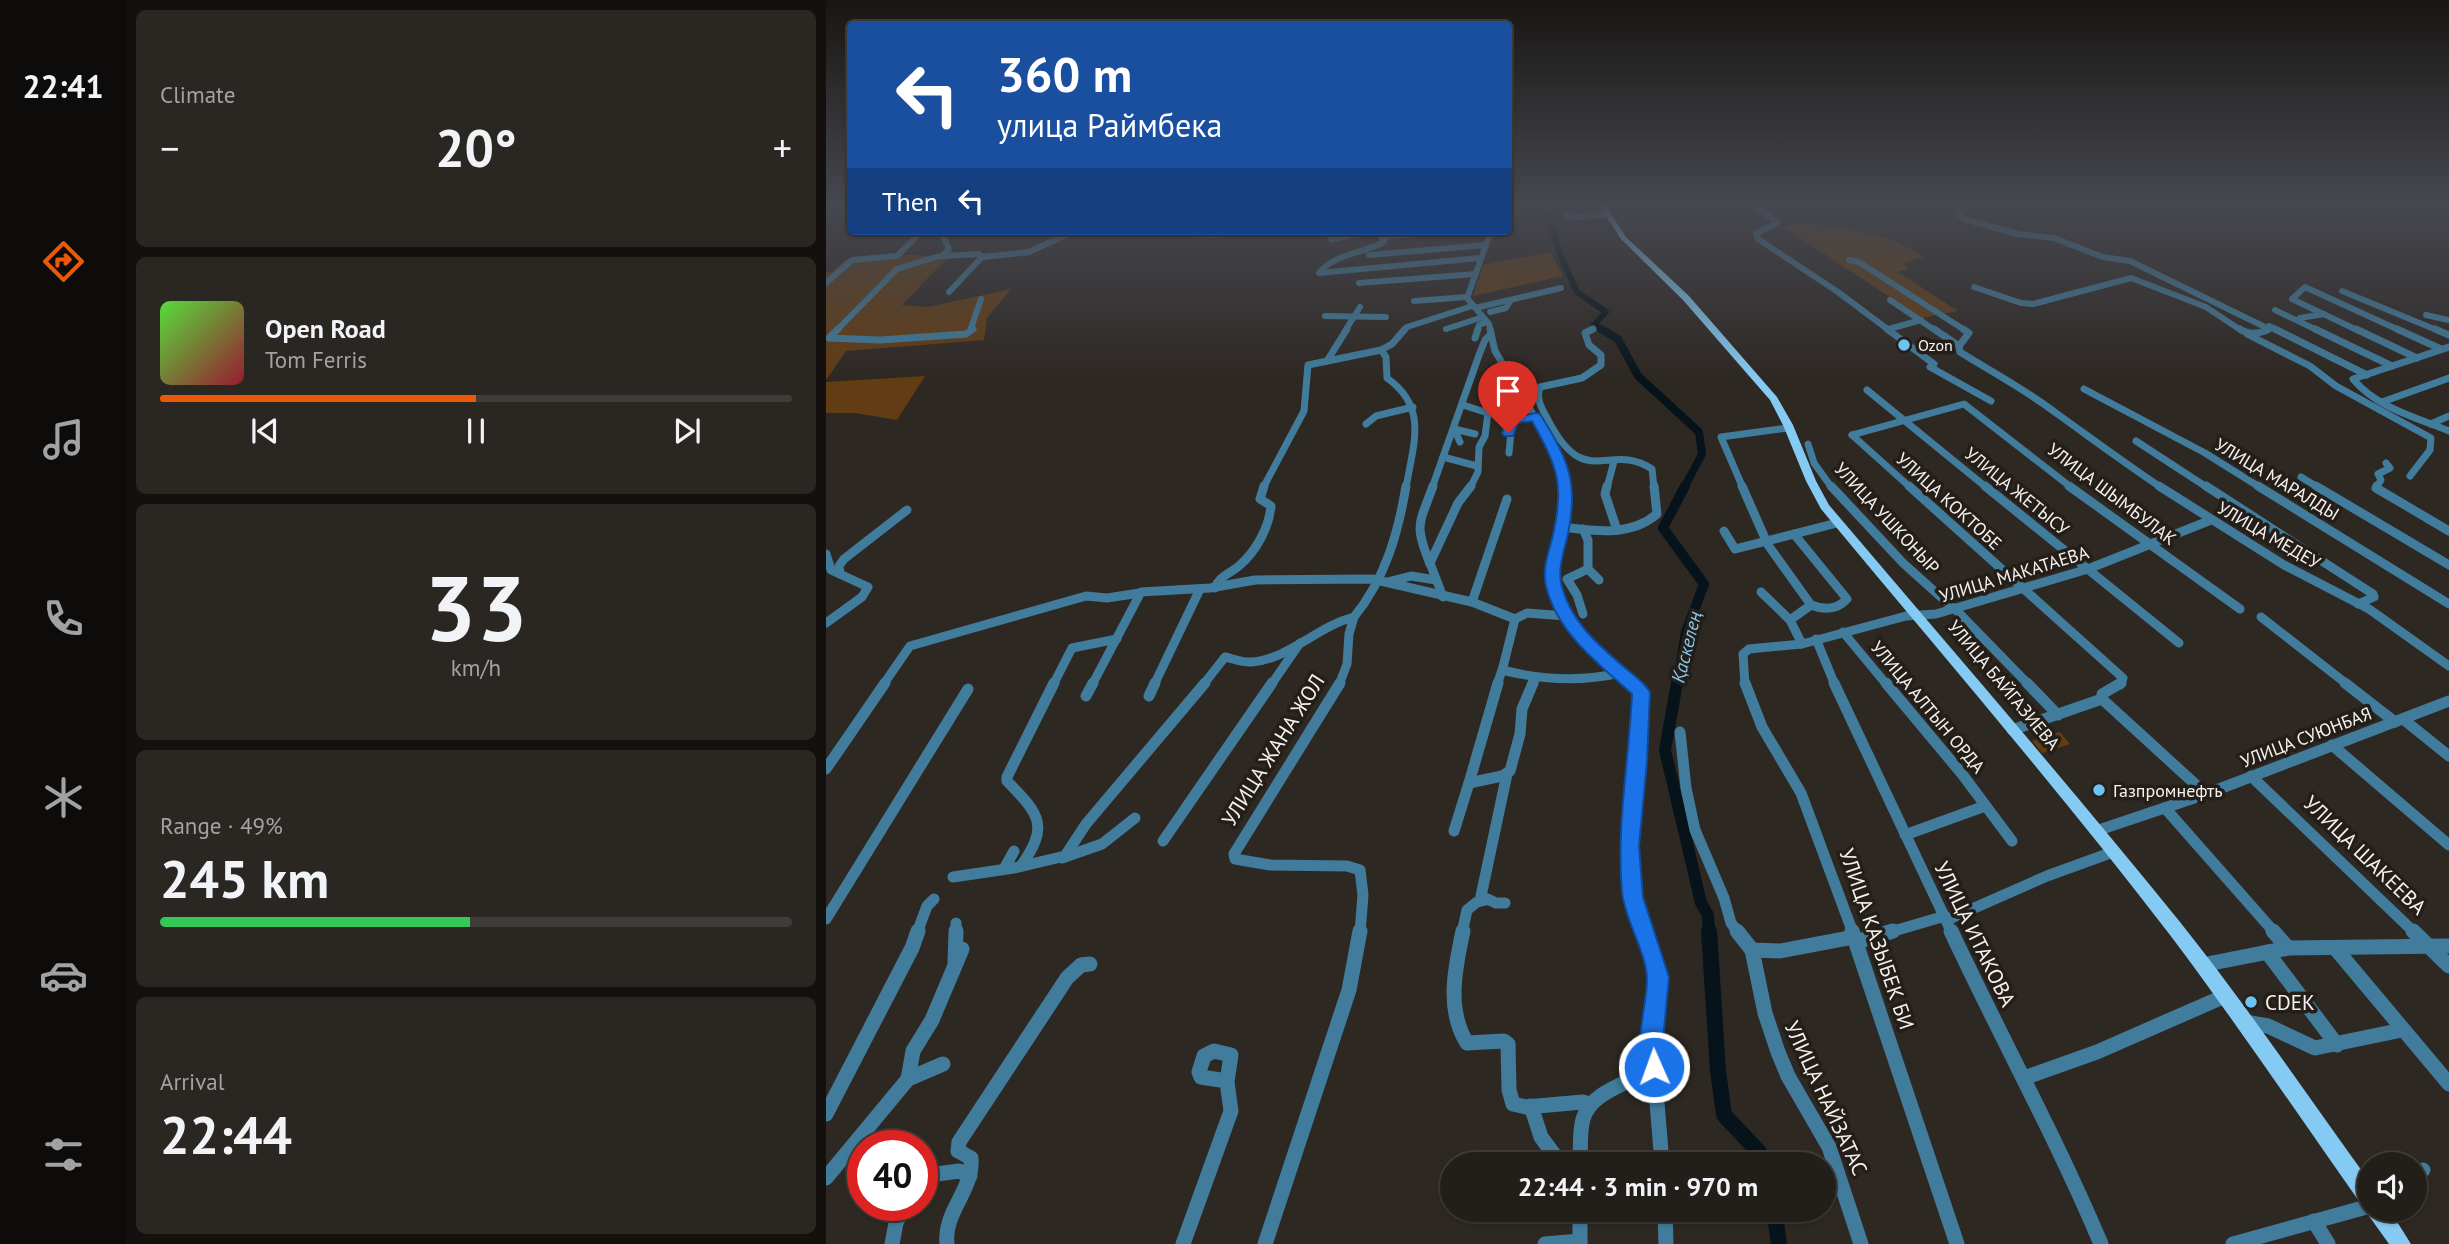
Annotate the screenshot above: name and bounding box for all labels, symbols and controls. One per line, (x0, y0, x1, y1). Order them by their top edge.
text: 360 m (997, 42, 1132, 106)
icon: left (882, 49, 973, 140)
text: 22:41 (22, 65, 104, 107)
text: Climate (160, 80, 235, 109)
text: улица Раймбека (997, 104, 1222, 146)
text: 20° (435, 114, 517, 181)
text: − (160, 123, 179, 172)
text: + (773, 123, 792, 172)
icon: left (952, 182, 990, 220)
text: Then (882, 185, 938, 218)
icon: directions (39, 237, 88, 286)
text: Open Road (265, 312, 386, 345)
place label: Ozon (1918, 335, 1953, 355)
marker: Ozon (1896, 337, 1912, 353)
text: Tom Ferris (265, 345, 367, 374)
pin (1478, 361, 1538, 433)
icon: arrive (1489, 372, 1527, 410)
icon: previous (246, 412, 284, 450)
icon: pause (457, 412, 495, 450)
icon: next (668, 412, 706, 450)
icon: music (39, 415, 88, 464)
street label: УЛИЦА МАРАЛДЫ (2211, 433, 2343, 525)
street label: УЛИЦА ШЫМБУЛАК (2043, 438, 2181, 550)
street label: УЛИЦА ЖЕТЫСУ (1960, 442, 2074, 540)
street label: УЛИЦА КОКТОБЕ (1891, 447, 2007, 555)
street label: УЛИЦА УШКОНЫР (1829, 457, 1945, 579)
street label: УЛИЦА МЕДЕУ (2213, 496, 2325, 574)
street label: УЛИЦА МАКАТАЕВА (1937, 540, 2092, 608)
text: 33 (424, 548, 528, 666)
icon: phone (39, 594, 88, 643)
water label: Қаскелең (1666, 609, 1706, 685)
street label: УЛИЦА БАЙГАЗИЕВА (1943, 615, 2065, 755)
street label: УЛИЦА АЛТЫН ОРДА (1866, 636, 1990, 778)
text: km/h (451, 653, 501, 682)
street label: УЛИЦА ЖАНА ЖОЛ (1215, 669, 1331, 831)
street label: УЛИЦА СУЮНБАЯ (2237, 701, 2375, 773)
icon: climate (39, 773, 88, 822)
place label: Газпромнефть (2113, 779, 2223, 802)
marker: Газпромнефть (2091, 782, 2107, 798)
street label: УЛИЦА ШАКЕЕВА (2298, 790, 2433, 921)
text: Range · 49% (160, 811, 283, 840)
text: 245 km (160, 845, 329, 912)
street label: УЛИЦА КАЗЫБЕК БИ (1833, 845, 1921, 1033)
street label: УЛИЦА ИТАКОВА (1928, 857, 2022, 1012)
icon: car (39, 951, 88, 1000)
place label: CDEK (2265, 989, 2315, 1016)
marker: CDEK (2243, 994, 2259, 1010)
street label: УЛИЦА НАЙЗАТАС (1779, 1017, 1873, 1179)
position arrow (1617, 1030, 1691, 1104)
text: Arrival (160, 1067, 224, 1096)
text: 22:44 (160, 1101, 292, 1168)
icon: filters (39, 1130, 88, 1179)
speed limit sign: 40 (847, 1130, 938, 1221)
map controls (2357, 1152, 2427, 1222)
button: sound (2357, 1152, 2427, 1222)
text: 22:44 · 3 min · 970 m (1518, 1170, 1758, 1203)

